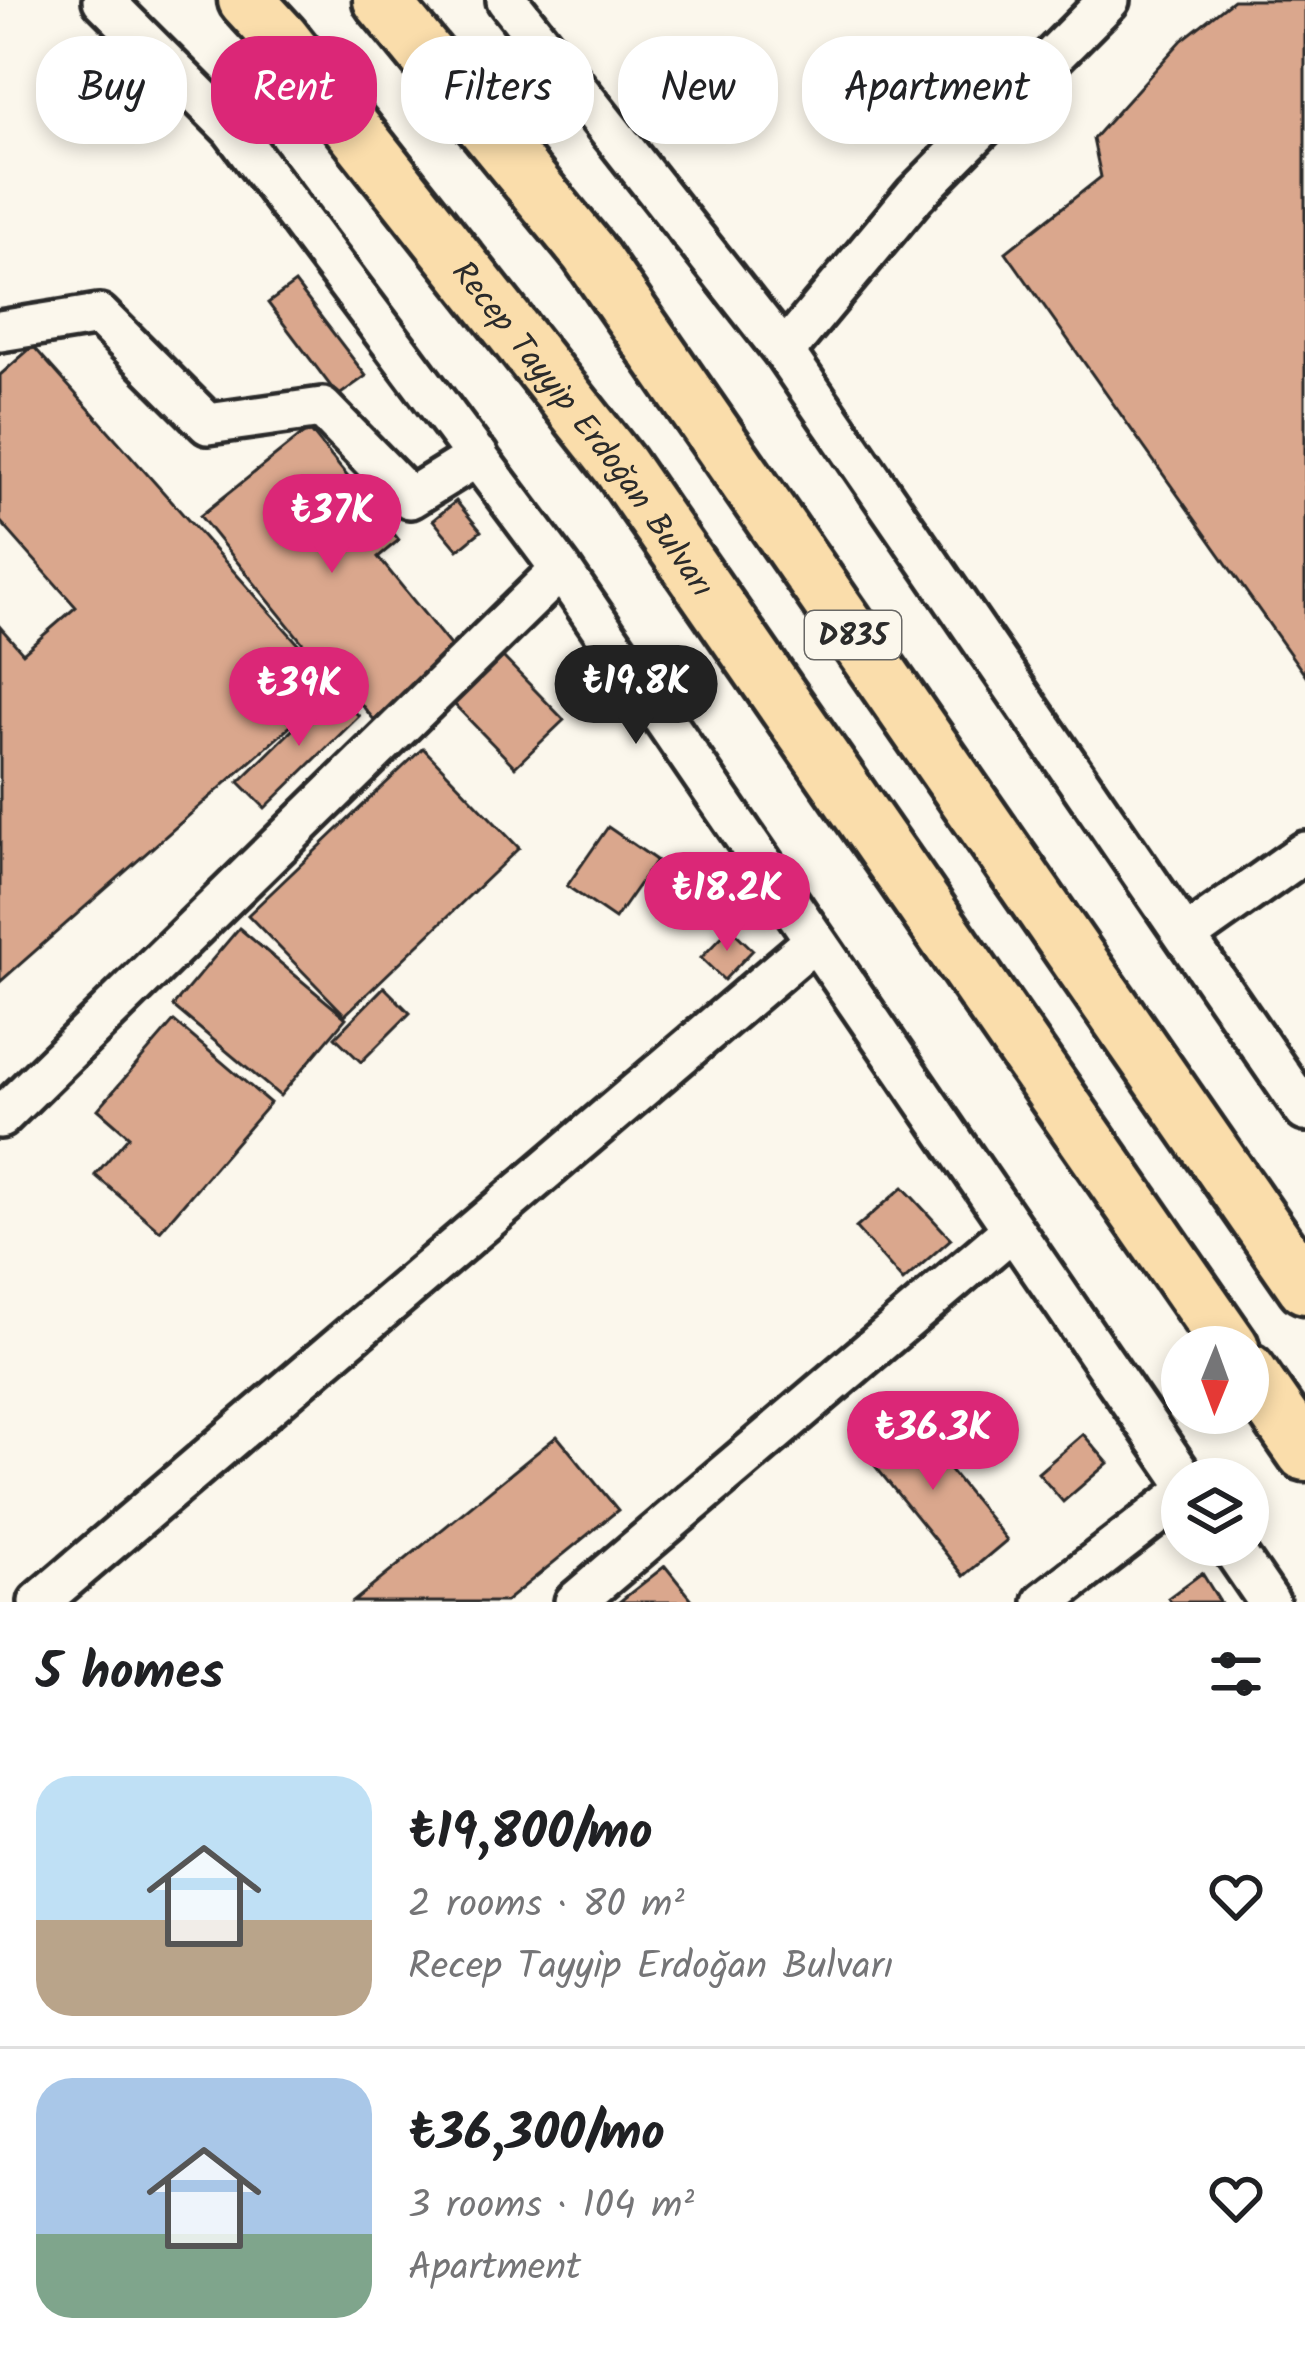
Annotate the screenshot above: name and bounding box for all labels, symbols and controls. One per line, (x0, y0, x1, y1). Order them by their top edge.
chip: Buy (36, 36, 187, 144)
chip: Rent (211, 36, 377, 144)
chip: Filters (401, 36, 594, 144)
chip: New (618, 36, 778, 144)
chip: Apartment (802, 36, 1072, 144)
street label: Recep Tayyip Erdoğan Bulvarı (437, 250, 726, 610)
pin: ₺37K (261, 474, 403, 576)
text: ₺37K (290, 482, 374, 544)
road number: D835 (805, 611, 901, 659)
pin: ₺19.8K (538, 645, 734, 747)
pin: ₺39K (228, 647, 370, 749)
text: ₺19.8K (582, 653, 690, 715)
text: ₺39K (256, 655, 342, 717)
pin: ₺18.2K (629, 852, 825, 954)
text: ₺18.2K (671, 860, 783, 922)
north arrow (1161, 1326, 1269, 1434)
map controls (1161, 1326, 1269, 1566)
pin: ₺36.3K (835, 1391, 1031, 1493)
text: ₺36.3K (874, 1399, 992, 1461)
button: layers (1161, 1458, 1269, 1566)
text: 5 homes (36, 1634, 224, 1715)
icon: filters (1203, 1641, 1269, 1707)
text: ₺19,800/mo (408, 1794, 653, 1875)
icon: home (132, 1824, 276, 1968)
icon: heart (1203, 1863, 1269, 1929)
text: 2 rooms · 80 m² (408, 1875, 684, 1937)
text: Recep Tayyip Erdoğan Bulvarı (408, 1937, 894, 1999)
text: ₺36,300/mo (408, 2095, 665, 2176)
icon: home (132, 2126, 276, 2270)
icon: heart (1203, 2165, 1269, 2231)
text: 3 rooms · 104 m² (408, 2176, 694, 2238)
text: Apartment (408, 2238, 581, 2300)

